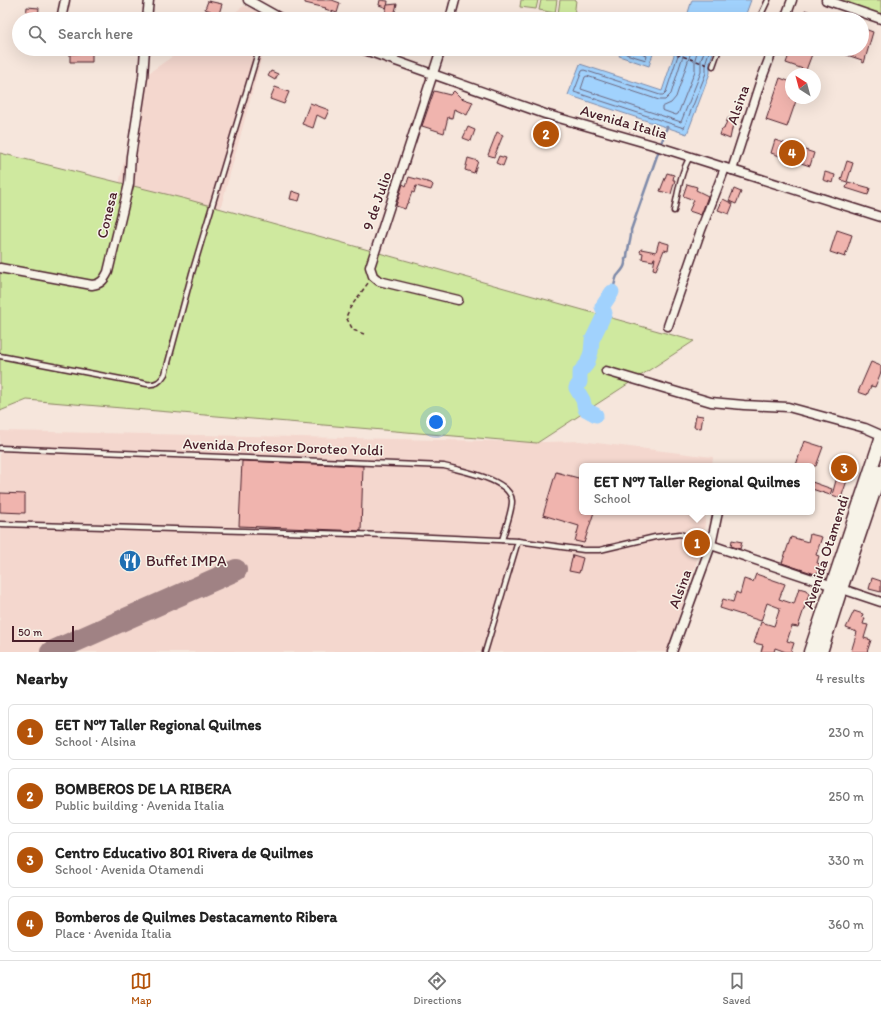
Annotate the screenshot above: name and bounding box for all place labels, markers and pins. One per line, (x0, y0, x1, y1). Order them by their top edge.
pin: 2 (533, 119, 559, 149)
pin: 4 (779, 138, 805, 168)
pin: 3 (831, 453, 857, 483)
pin: 1 (684, 528, 710, 558)
restaurant icon: Buffet IMPA (117, 548, 143, 574)
place label: Buffet IMPA (146, 552, 227, 570)

